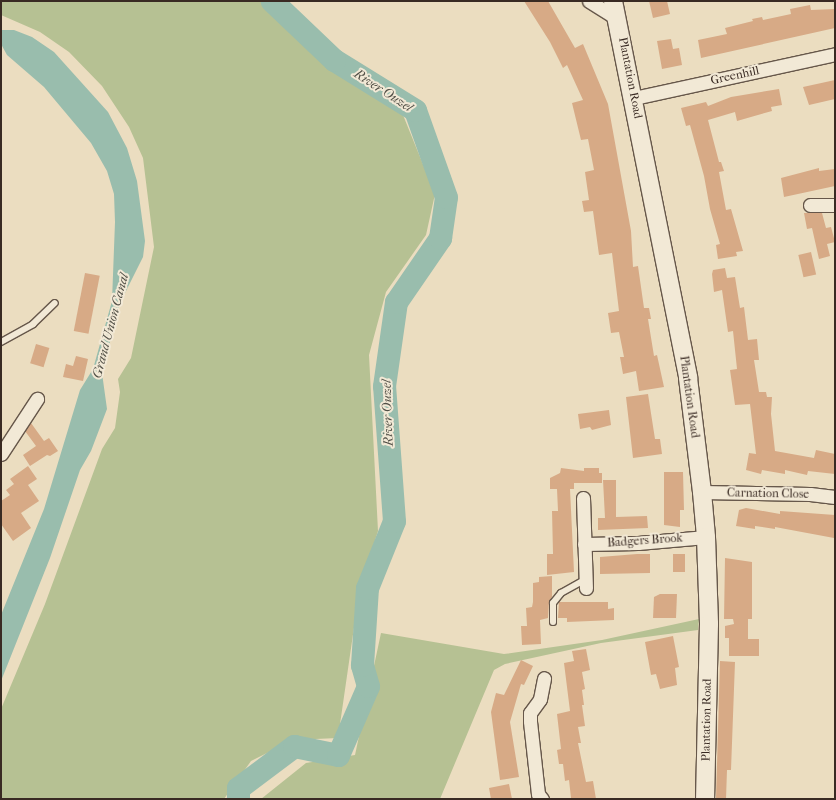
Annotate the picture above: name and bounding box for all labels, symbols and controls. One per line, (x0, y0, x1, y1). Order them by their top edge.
street label: Plantation Road (615, 36, 645, 120)
street label: Greenhill (709, 64, 761, 88)
water label: River Ouzel (351, 66, 415, 116)
water label: Grand Union Canal (90, 272, 132, 380)
street label: Plantation Road (676, 355, 702, 439)
water label: River Ouzel (379, 380, 397, 446)
street label: Carnation Close (727, 486, 809, 502)
street label: Badgers Brook (607, 531, 683, 551)
street label: Plantation Road (699, 678, 715, 762)

